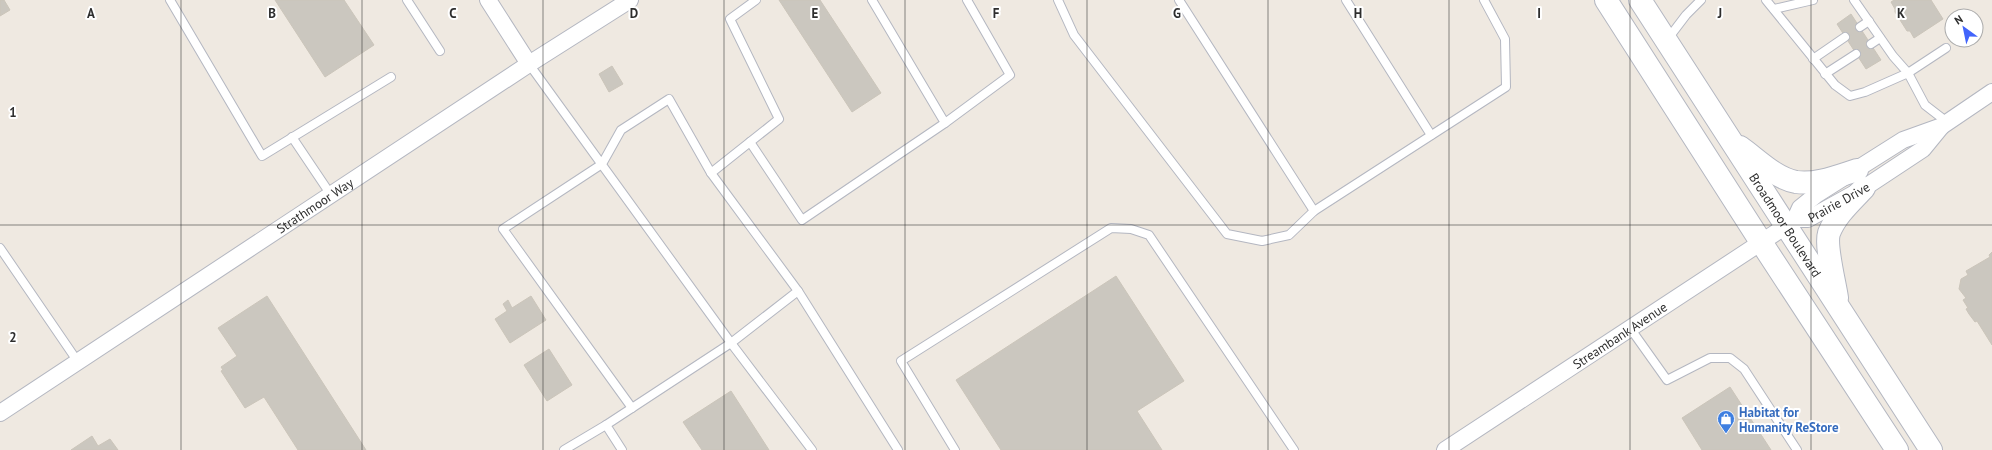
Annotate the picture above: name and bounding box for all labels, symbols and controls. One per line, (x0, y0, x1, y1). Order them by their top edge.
text: A (87, 5, 95, 22)
text: B (268, 5, 276, 22)
text: C (449, 5, 457, 22)
text: D (630, 5, 638, 22)
text: E (812, 5, 819, 22)
text: F (993, 5, 1000, 22)
text: G (1173, 5, 1181, 22)
text: H (1354, 5, 1362, 22)
text: I (1537, 5, 1541, 22)
text: J (1717, 5, 1722, 22)
text: K (1897, 5, 1905, 22)
north arrow (1944, 8, 1984, 48)
text: N (1952, 12, 1965, 27)
text: 1 (9, 104, 17, 121)
street label: Broadmoor Boulevard (1746, 170, 1825, 280)
street label: Strathmoor Way (273, 174, 356, 237)
street label: Prairie Drive (1805, 178, 1873, 226)
street label: Streambank Avenue (1569, 298, 1670, 372)
text: 2 (9, 329, 17, 346)
place label: Habitat for Humanity ReStore (1739, 404, 1839, 436)
shop icon: Habitat for Humanity ReStore (1716, 409, 1736, 434)

